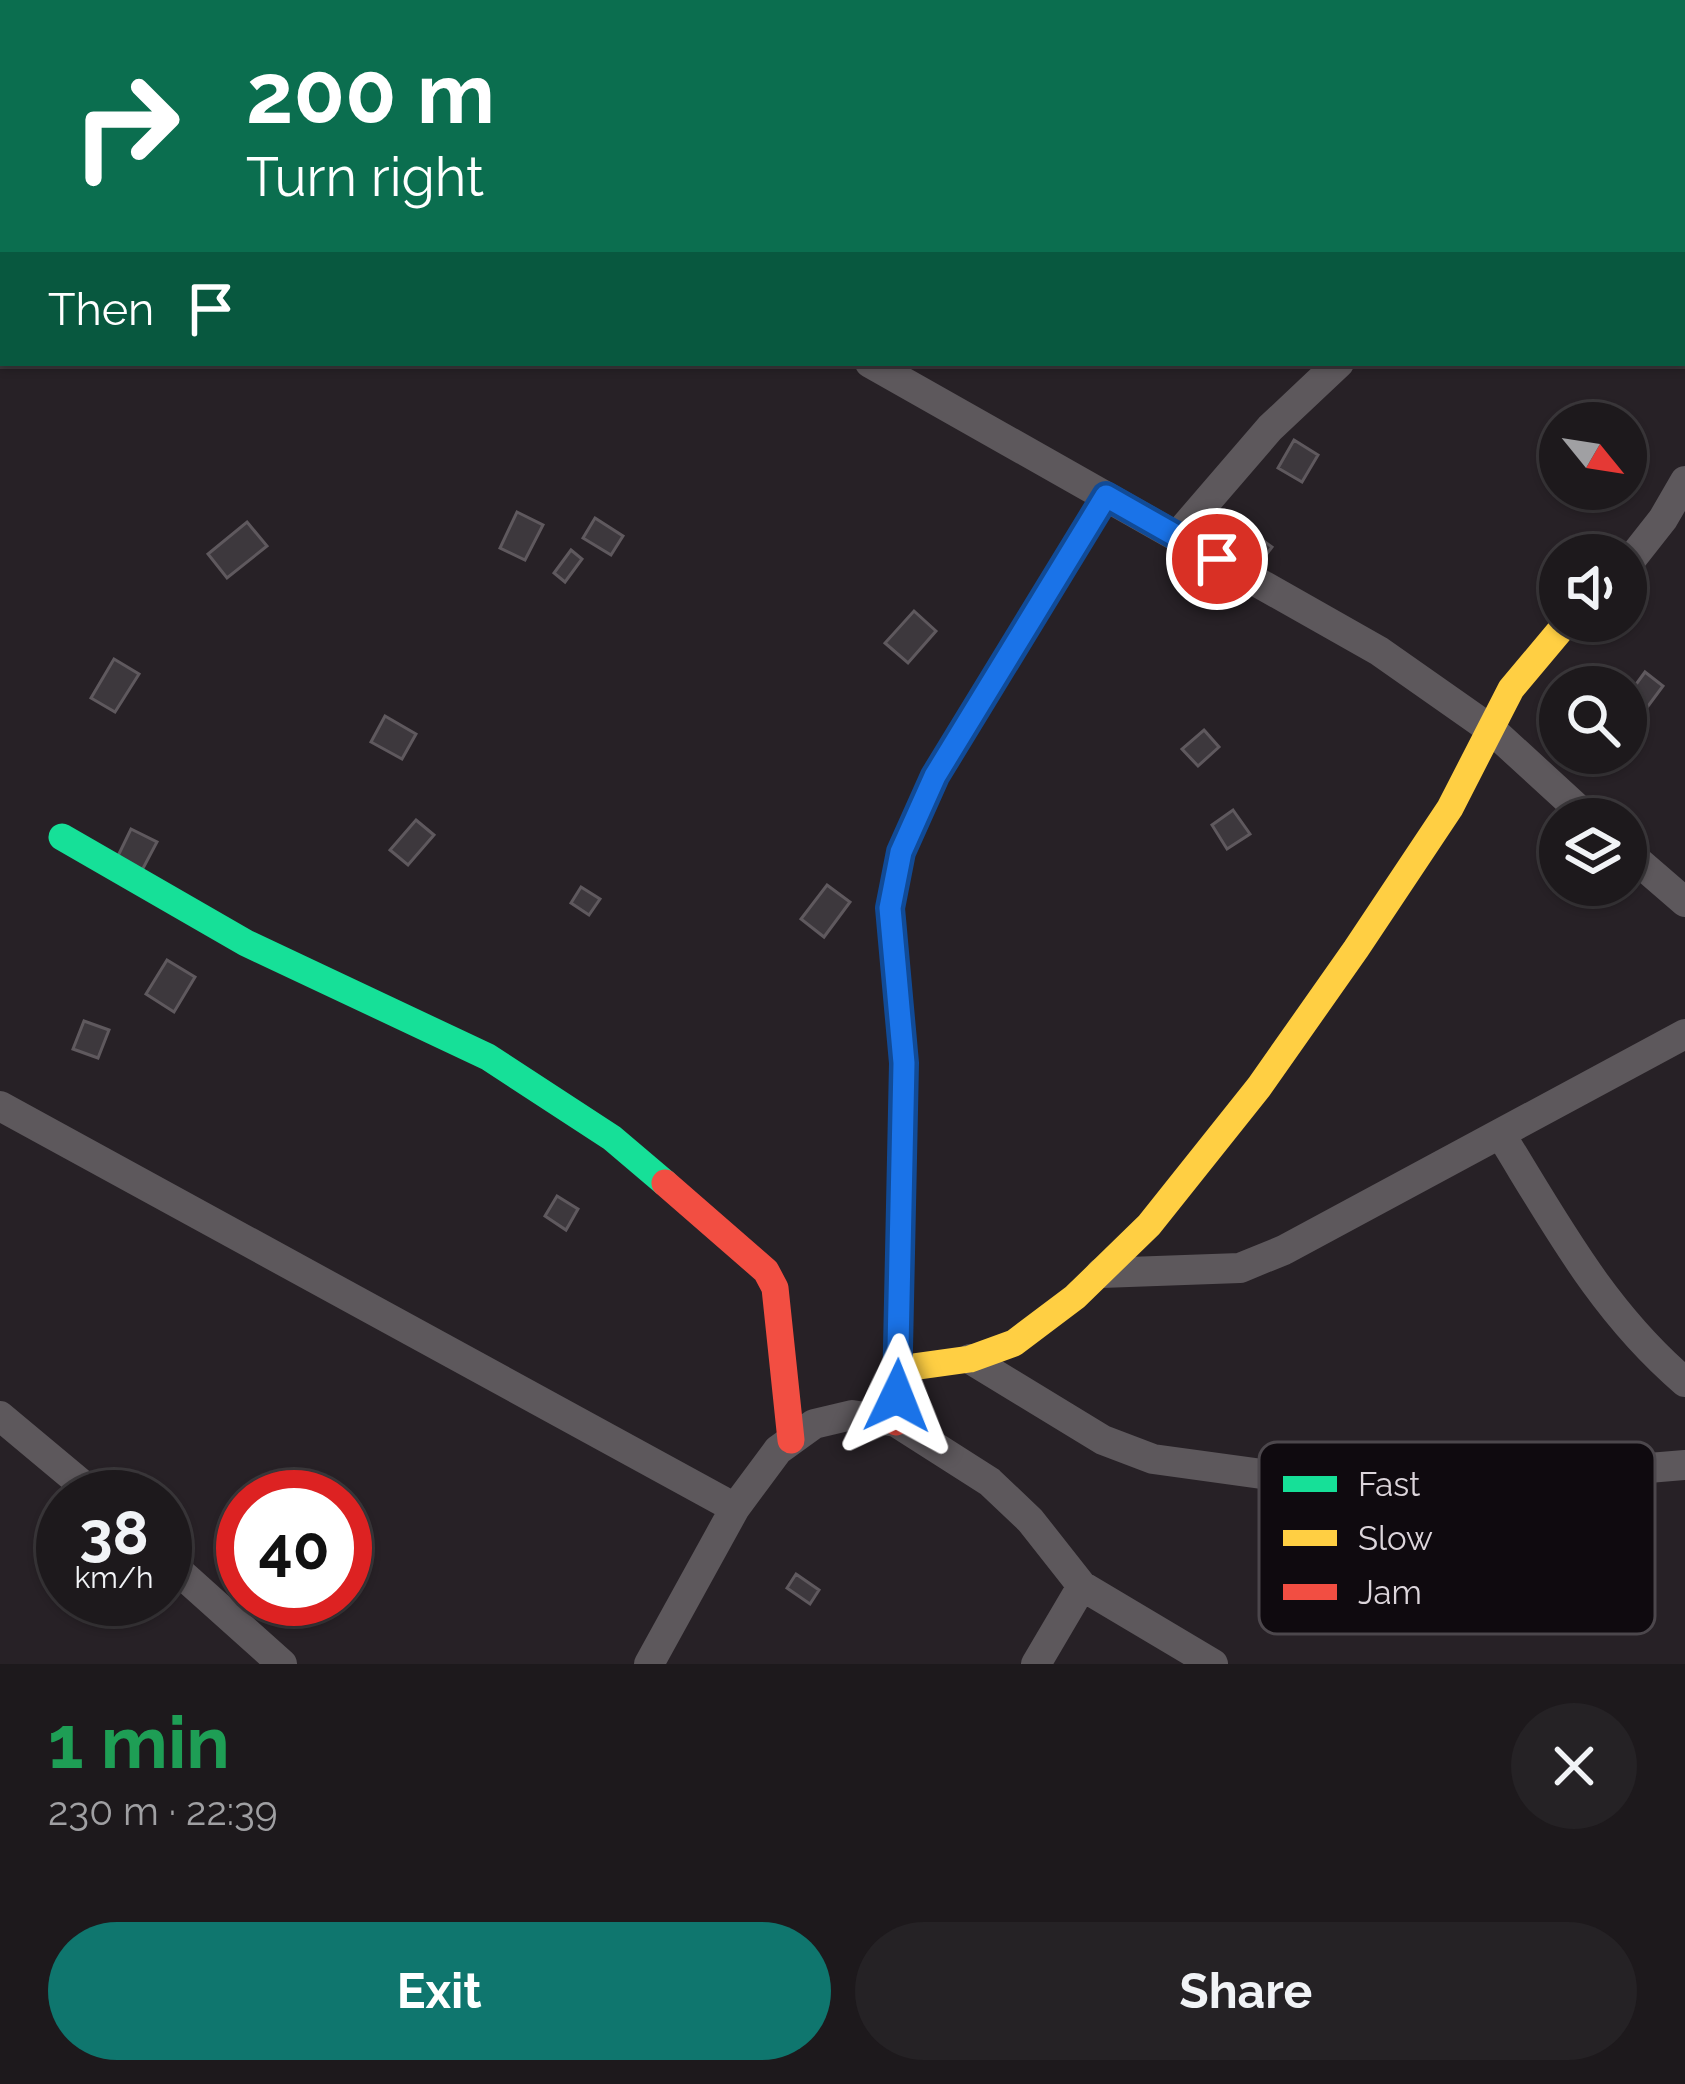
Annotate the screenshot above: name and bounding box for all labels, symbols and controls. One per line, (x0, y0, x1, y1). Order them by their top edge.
text: 200 m (246, 44, 495, 143)
icon: right (48, 48, 204, 204)
text: Turn right (246, 145, 484, 209)
icon: arrive (178, 276, 244, 342)
text: Then (48, 283, 154, 336)
north arrow (1539, 402, 1647, 510)
map controls (1539, 402, 1647, 906)
pin (1166, 508, 1268, 610)
icon: arrive (1184, 526, 1250, 592)
button: sound (1539, 534, 1647, 642)
button: search (1539, 666, 1647, 774)
button: layers (1539, 798, 1647, 906)
position arrow (834, 1333, 960, 1459)
legend (1259, 1442, 1655, 1634)
text: Fast (1358, 1465, 1420, 1504)
speed limit sign: 40 (216, 1470, 372, 1626)
text: 38 (79, 1498, 149, 1568)
text: Slow (1358, 1519, 1433, 1558)
text: km/h (74, 1560, 154, 1595)
text: Jam (1358, 1573, 1422, 1612)
text: 1 min (48, 1700, 230, 1785)
button: close (1511, 1703, 1637, 1829)
text: 230 m · 22:39 (48, 1788, 278, 1834)
button: Exit (48, 1922, 831, 2060)
button: Share (855, 1922, 1637, 2060)

